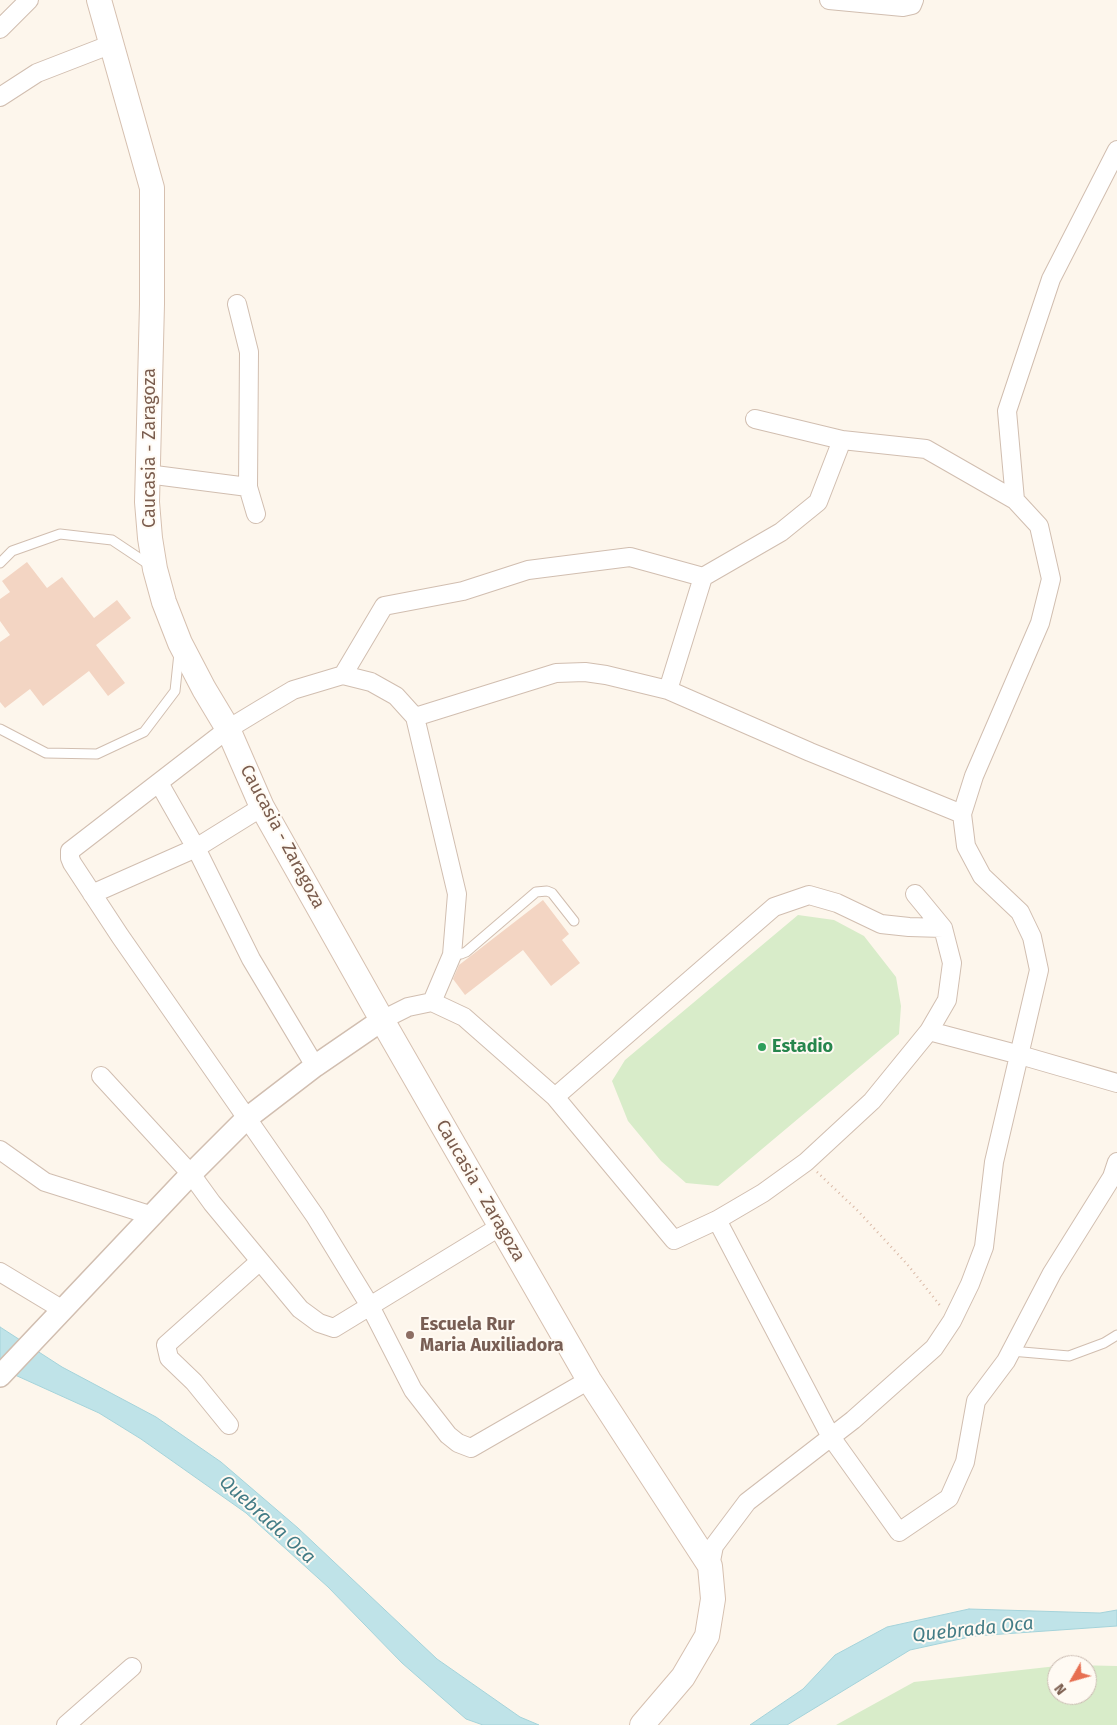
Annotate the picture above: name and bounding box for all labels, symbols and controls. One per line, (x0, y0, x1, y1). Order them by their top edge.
street label: Caucasia - Zaragoza (139, 368, 161, 528)
street label: Caucasia - Zaragoza (235, 761, 329, 913)
place label: Estadio (772, 1036, 833, 1058)
marker: Estadio (756, 1041, 768, 1053)
street label: Caucasia - Zaragoza (431, 1116, 529, 1266)
place label: Escuela Rur Maria Auxiliadora (420, 1314, 564, 1356)
marker: Escuela Rur Maria Auxiliadora (404, 1329, 416, 1341)
water label: Quebrada Oca (214, 1471, 320, 1569)
water label: Quebrada Oca (911, 1612, 1035, 1648)
north arrow (1047, 1655, 1097, 1705)
text: N (1051, 1680, 1070, 1698)

